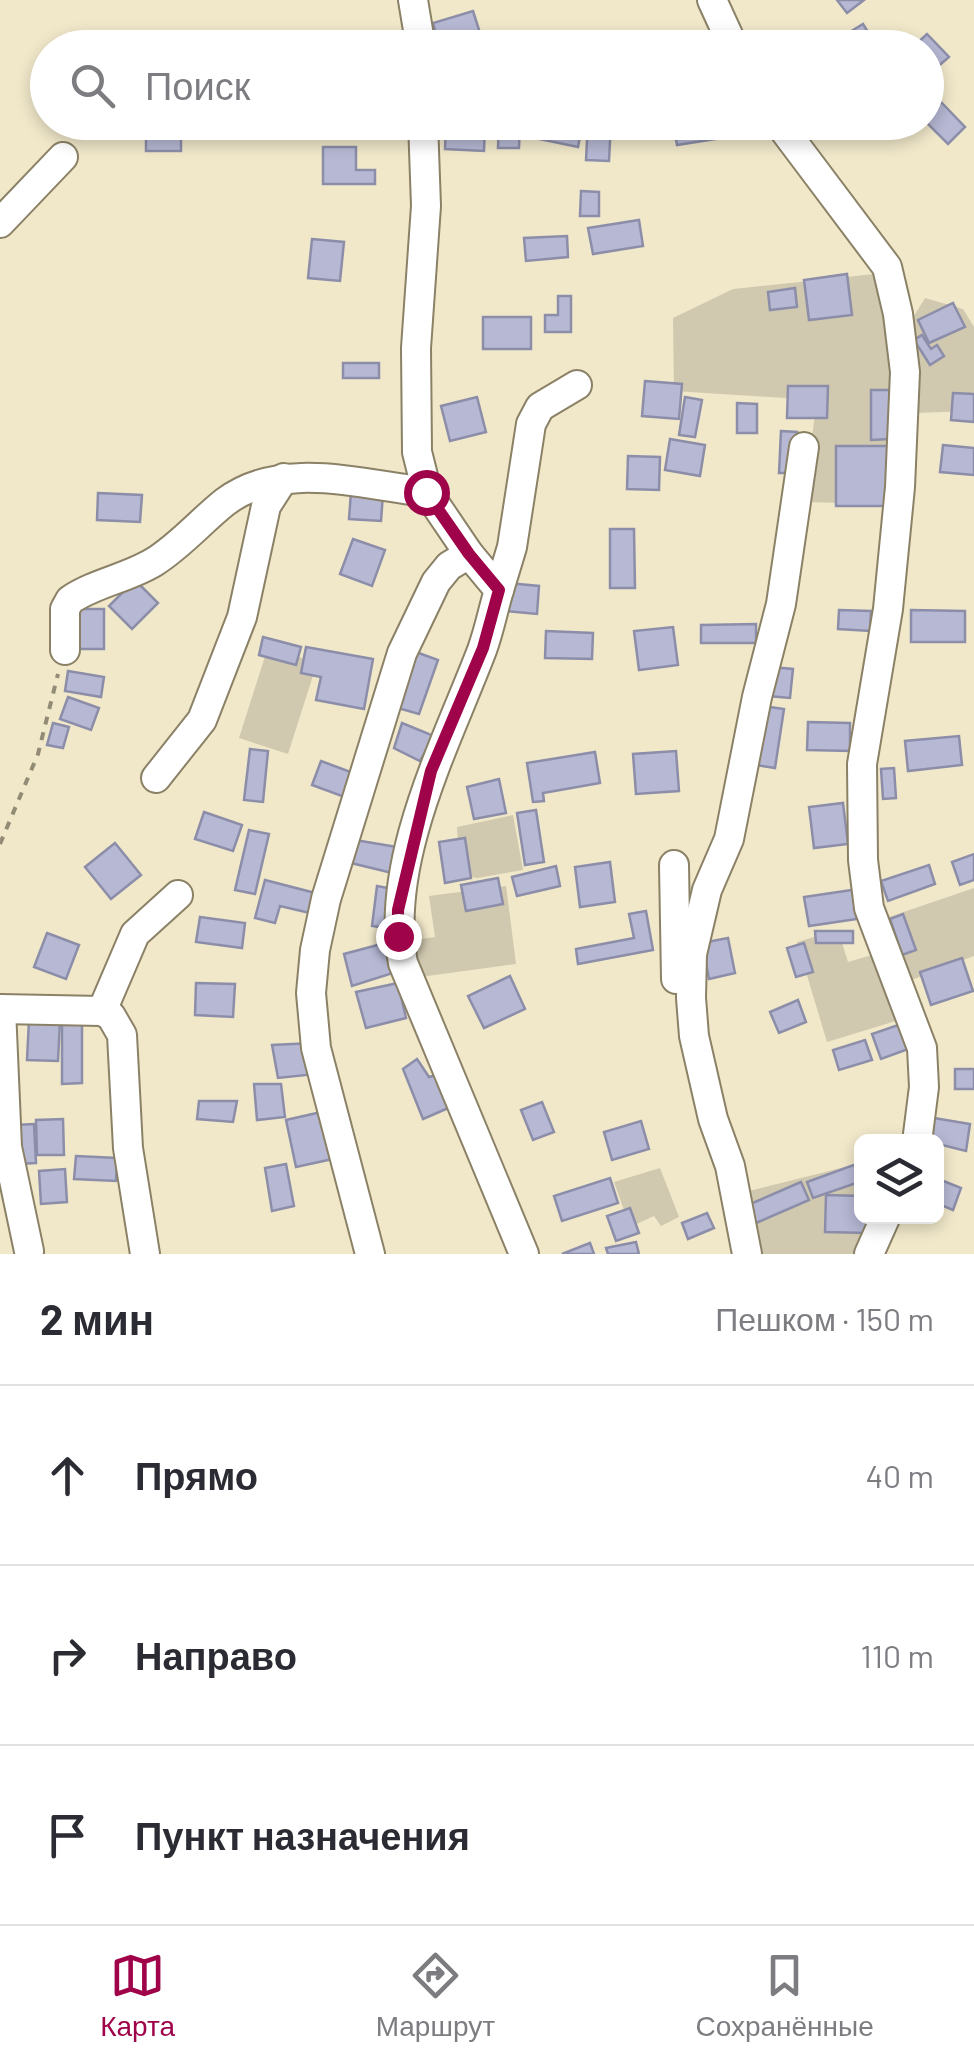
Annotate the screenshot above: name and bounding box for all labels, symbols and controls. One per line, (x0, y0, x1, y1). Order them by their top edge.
search box (30, 30, 944, 140)
icon: search (65, 58, 120, 113)
text: Поиск (145, 62, 250, 108)
route start (404, 470, 450, 516)
route end (376, 914, 422, 960)
map controls (854, 1134, 944, 1224)
button: layers (854, 1134, 944, 1224)
text: 2 мин (40, 1293, 154, 1343)
text: Пешком · 150 m (715, 1299, 934, 1337)
icon: ahead (40, 1448, 95, 1503)
text: Прямо (135, 1452, 258, 1498)
text: 40 m (865, 1456, 934, 1494)
icon: right (40, 1628, 95, 1683)
text: Направо (135, 1632, 297, 1678)
text: 110 m (861, 1636, 934, 1674)
icon: arrive (40, 1808, 95, 1863)
text: Пункт назначения (135, 1812, 470, 1858)
tab: Карта (100, 1948, 175, 2043)
tab: Маршрут (376, 1948, 495, 2043)
tab: Сохранённые (695, 1948, 874, 2043)

